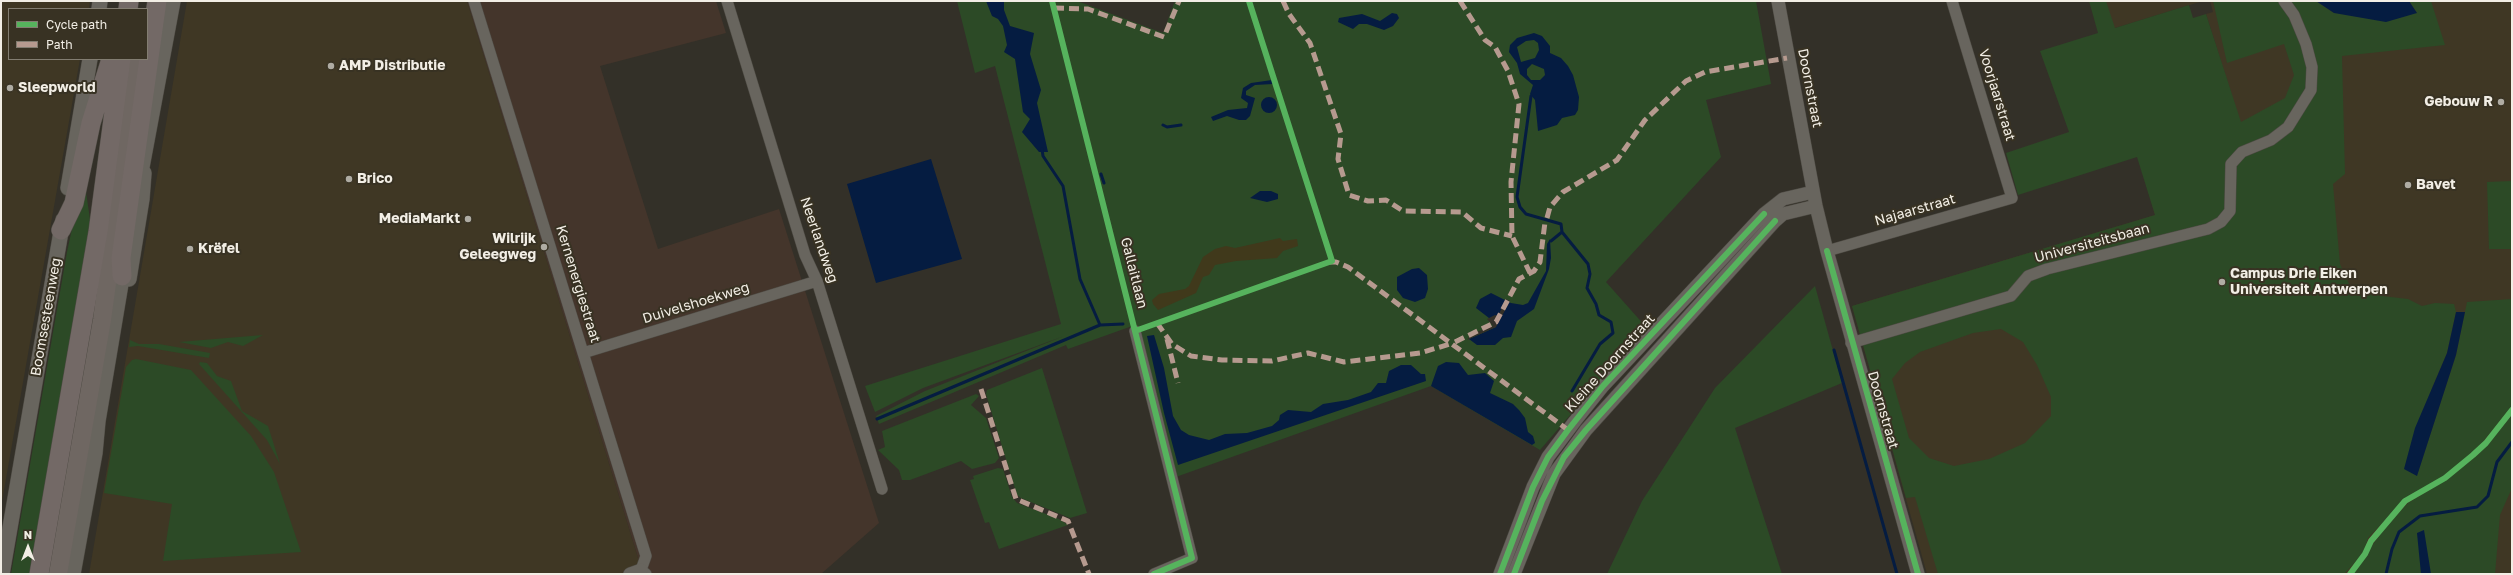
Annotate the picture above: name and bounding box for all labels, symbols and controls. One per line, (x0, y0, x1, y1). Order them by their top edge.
legend (8, 8, 148, 60)
text: Cycle path (46, 17, 107, 32)
text: Path (46, 37, 73, 52)
street label: Doornstraat (1794, 47, 1826, 129)
street label: Voorjaarstraat (1975, 47, 2019, 143)
place label: AMP Distributie (339, 58, 445, 74)
marker: AMP Distributie (326, 61, 336, 71)
place label: Sleepworld (18, 80, 96, 96)
marker: Sleepworld (5, 83, 15, 93)
place label: Gebouw R (2424, 94, 2493, 110)
marker: Gebouw R (2496, 97, 2506, 107)
place label: Brico (357, 171, 393, 187)
marker: Brico (344, 174, 354, 184)
place label: Bavet (2416, 177, 2456, 193)
marker: Bavet (2403, 180, 2413, 190)
street label: Najaarstraat (1873, 190, 1957, 230)
street label: Neerlandweg (796, 195, 842, 285)
place label: MediaMarkt (379, 211, 460, 227)
marker: MediaMarkt (463, 214, 473, 224)
street label: Universiteitsbaan (2033, 220, 2151, 266)
street label: Kernenergiestraat (552, 223, 604, 345)
place label: Wilrijk Geleegweg (459, 231, 536, 264)
street label: Gallaitlaan (1117, 236, 1151, 310)
place label: Krëfel (198, 241, 240, 257)
marker: Wilrijk Geleegweg (539, 242, 549, 252)
marker: Krëfel (185, 244, 195, 254)
street label: Boomsesteenweg (27, 257, 65, 377)
place label: Campus Drie Eiken Universiteit Antwerpen (2230, 266, 2388, 298)
marker: Campus Drie Eiken Universiteit Antwerpen (2217, 277, 2227, 287)
street label: Duivelshoekweg (641, 279, 751, 327)
street label: Kleine Doornstraat (1562, 310, 1658, 416)
street label: Doornstraat (1864, 369, 1902, 451)
north arrow (8, 527, 48, 567)
text: N (24, 528, 32, 541)

